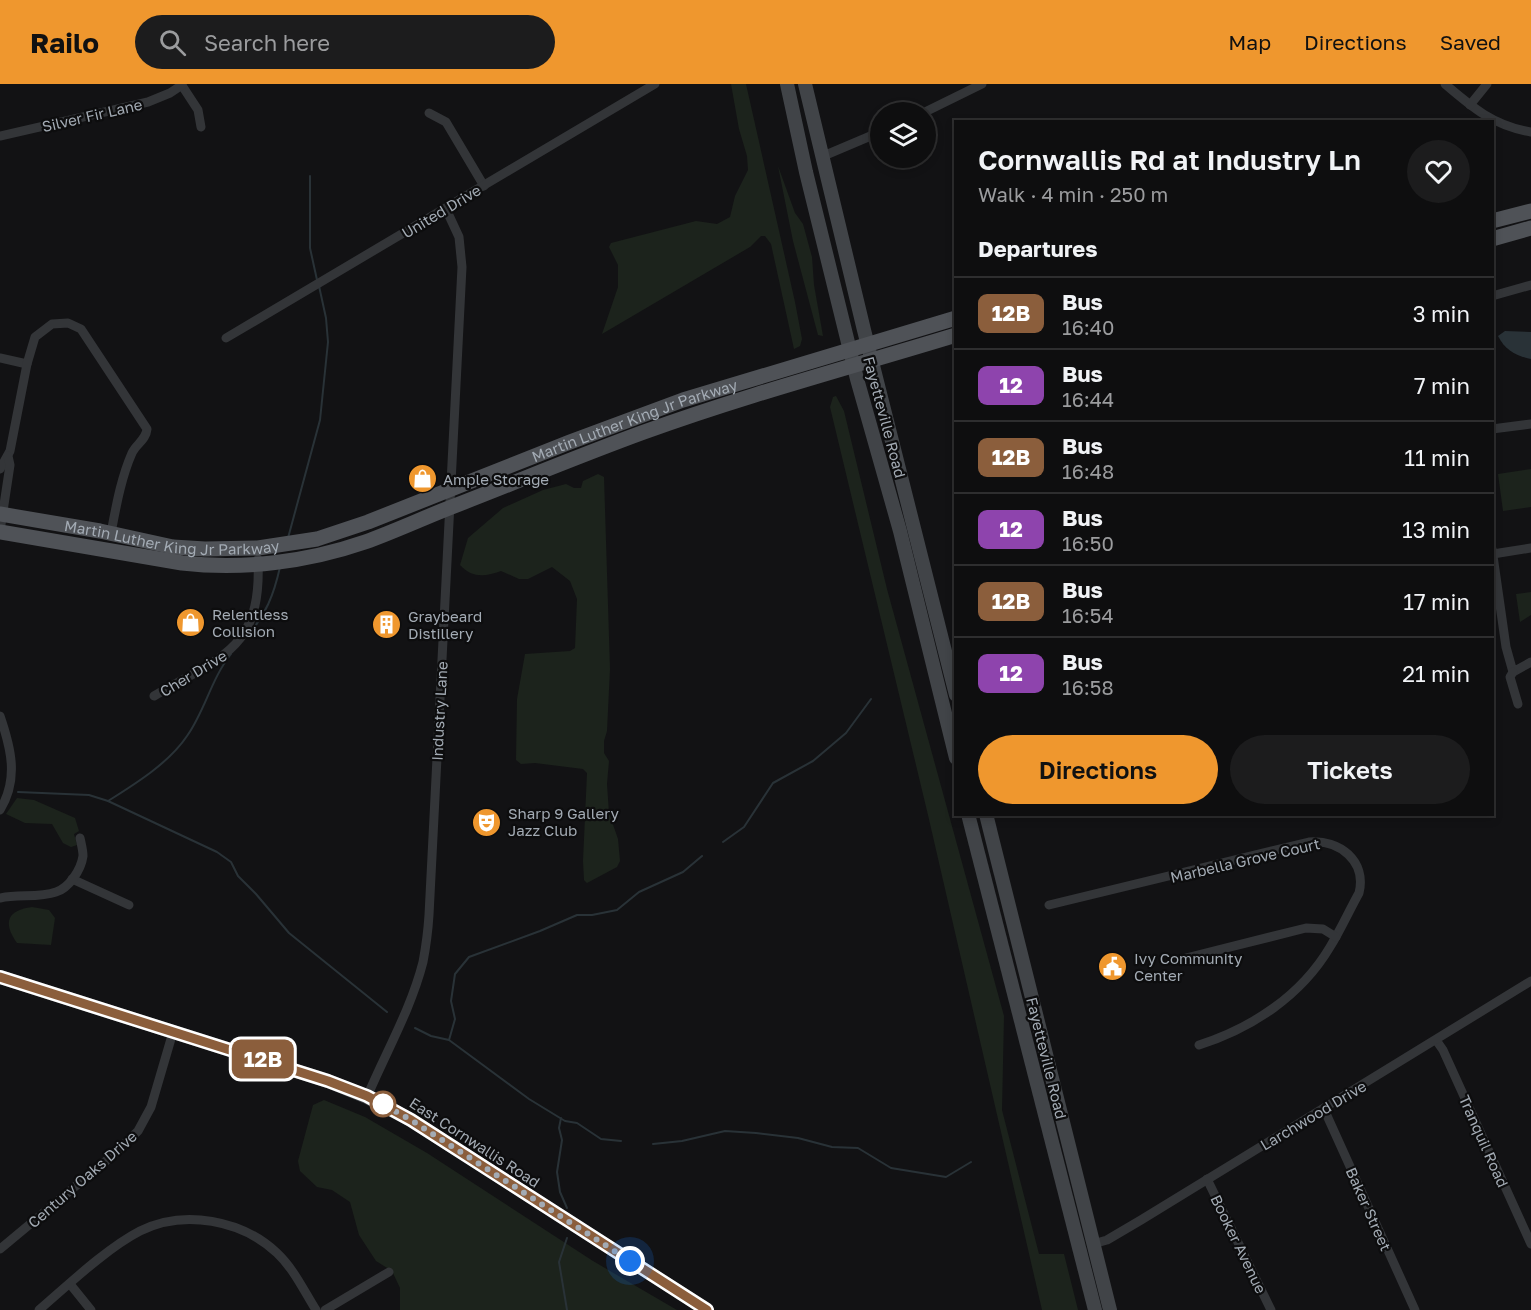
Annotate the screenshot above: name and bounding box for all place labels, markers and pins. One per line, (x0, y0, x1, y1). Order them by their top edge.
shop icon: Ample Storage (406, 463, 438, 495)
place label: Ample Storage (443, 470, 549, 488)
place label: Relentless Collision (212, 605, 288, 640)
shop icon: Relentless Collision (175, 607, 207, 639)
place label: Graybeard Distillery (408, 607, 482, 642)
building icon: Graybeard Distillery (371, 609, 403, 641)
place label: Sharp 9 Gallery Jazz Club (508, 804, 619, 839)
theatre icon: Sharp 9 Gallery Jazz Club (471, 806, 503, 838)
place label: Ivy Community Center (1134, 949, 1243, 984)
public building icon: Ivy Community Center (1097, 951, 1129, 983)
unlabelled marker (370, 1091, 396, 1117)

